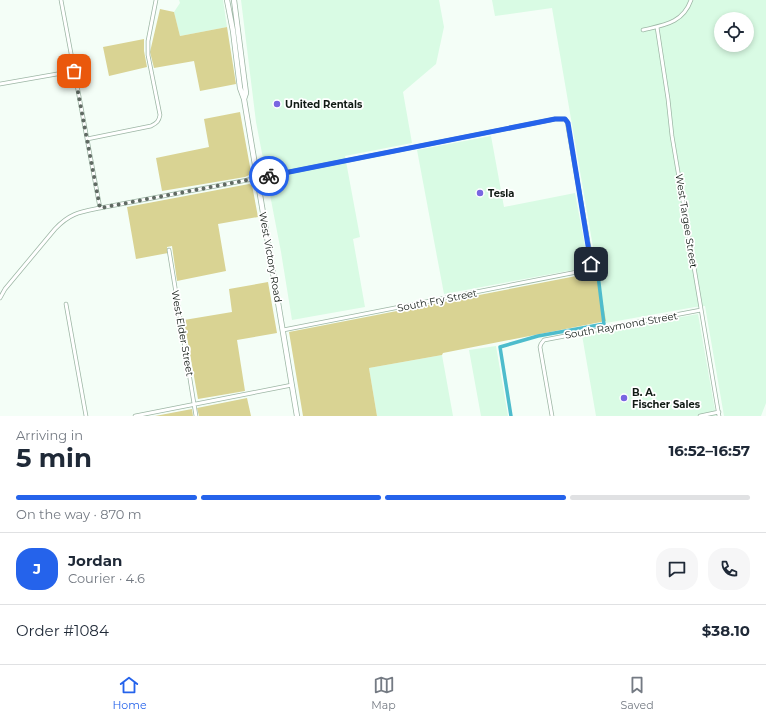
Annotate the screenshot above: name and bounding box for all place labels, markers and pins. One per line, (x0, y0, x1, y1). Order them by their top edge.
pin (57, 54, 91, 88)
place label: United Rentals (285, 98, 363, 111)
marker: United Rentals (272, 99, 282, 109)
place label: Tesla (488, 187, 514, 200)
marker: Tesla (475, 188, 485, 198)
pin (574, 247, 608, 281)
place label: B. A. Fischer Sales (632, 386, 701, 411)
marker: B. A. Fischer Sales (619, 393, 629, 403)

